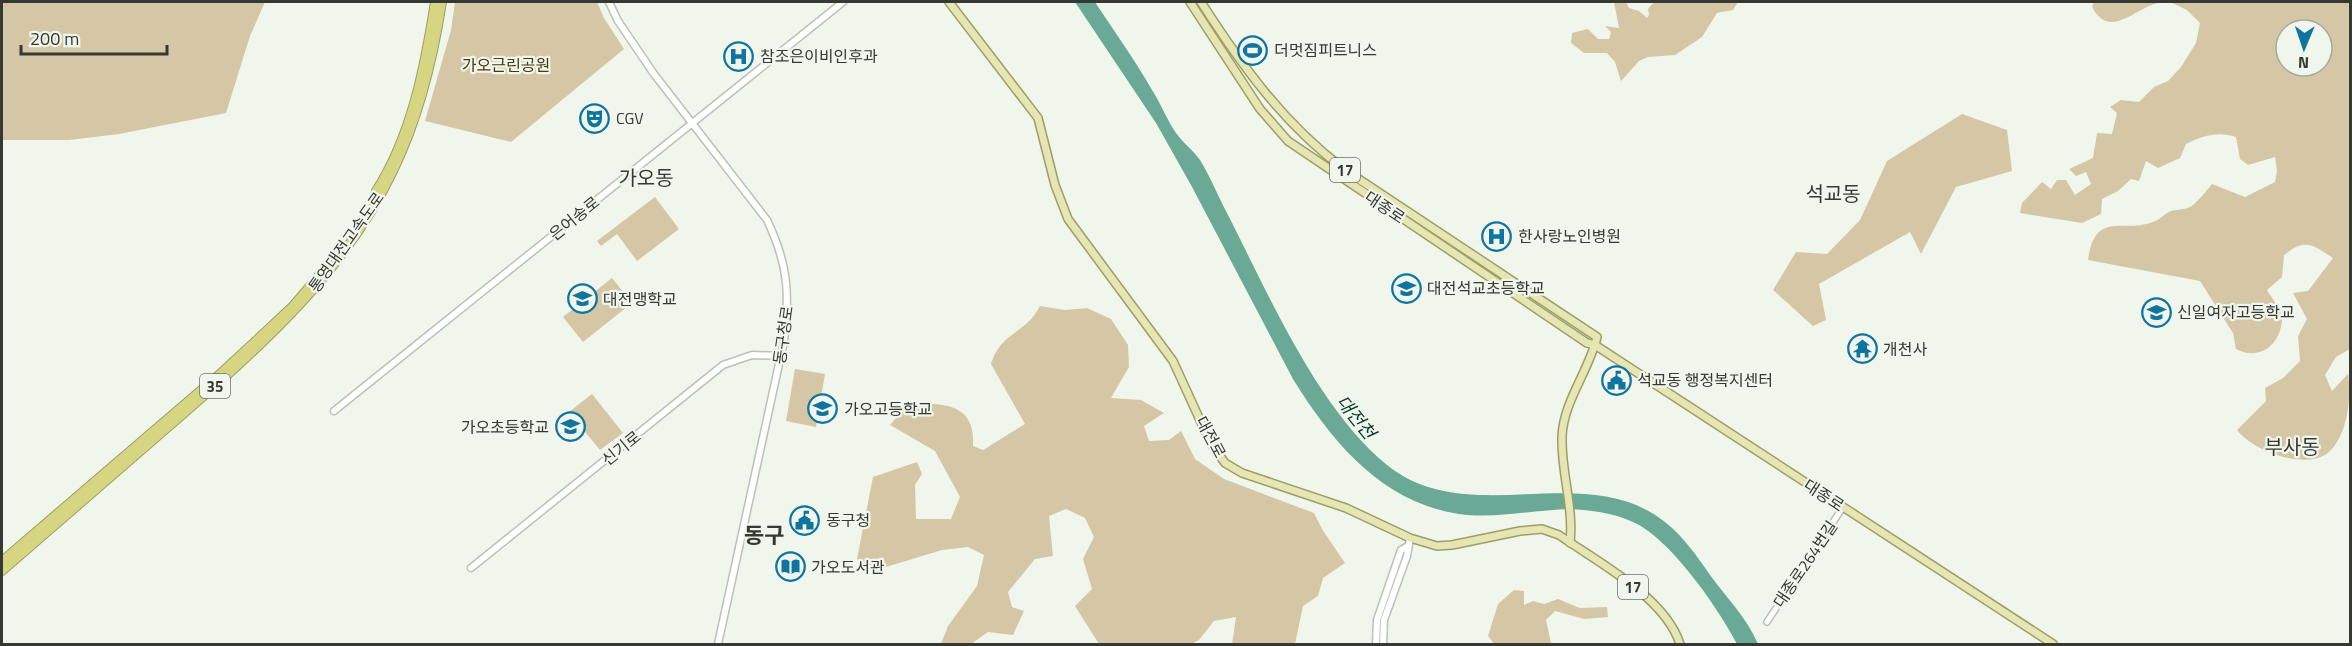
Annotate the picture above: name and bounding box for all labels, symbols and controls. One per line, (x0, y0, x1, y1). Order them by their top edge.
scale bar (21, 18, 166, 56)
north arrow (2274, 18, 2334, 78)
text: 200 m (30, 25, 79, 52)
sports icon: 더멋짐피트니스 (1237, 34, 1269, 66)
place label: 더멋짐피트니스 (1274, 38, 1377, 62)
hospital icon: 참조은이비인후과 (723, 40, 755, 72)
place label: 참조은이비인후과 (760, 44, 878, 68)
text: N (2298, 51, 2309, 75)
park label: 가오근린공원 (462, 53, 550, 77)
theatre icon: CGV (579, 102, 611, 134)
place label: CGV (616, 106, 644, 130)
road number: 17 (1330, 158, 1360, 182)
district label: 가오동 (618, 162, 674, 193)
district label: 석교동 (1805, 178, 1861, 209)
street label: 대종로 (1360, 185, 1410, 229)
street label: 통영대전고속도로 (302, 187, 390, 297)
street label: 은어송로 (544, 190, 605, 246)
hospital icon: 한사랑노인병원 (1481, 220, 1513, 252)
place label: 한사랑노인병원 (1518, 224, 1621, 248)
school or university icon: 대전석교초등학교 (1390, 272, 1422, 304)
place label: 대전석교초등학교 (1427, 276, 1545, 300)
school or university icon: 대전맹학교 (566, 283, 598, 315)
place label: 대전맹학교 (603, 287, 677, 311)
school or university icon: 신일여자고등학교 (2140, 296, 2172, 328)
place label: 신일여자고등학교 (2177, 300, 2295, 324)
street label: 동구청로 (767, 304, 799, 366)
temple icon: 개천사 (1846, 333, 1878, 365)
place label: 개천사 (1883, 337, 1927, 361)
public building icon: 석교동 행정복지센터 (1600, 364, 1632, 396)
place label: 석교동 행정복지센터 (1637, 368, 1773, 392)
road number: 35 (200, 374, 230, 398)
water label: 대전천 (1330, 389, 1384, 447)
school or university icon: 가오고등학교 (807, 393, 839, 425)
place label: 가오고등학교 (844, 397, 932, 421)
school or university icon: 가오초등학교 (554, 411, 586, 443)
street label: 대전로 (1190, 412, 1232, 462)
place label: 가오초등학교 (461, 415, 549, 439)
street label: 신기로 (596, 425, 646, 471)
district label: 부사동 (2264, 431, 2320, 462)
street label: 대종로 (1799, 473, 1849, 517)
public building icon: 동구청 (789, 504, 821, 536)
place label: 동구청 (826, 508, 870, 532)
street label: 대종로264번길 (1767, 516, 1843, 612)
district label: 동구 (744, 518, 784, 552)
library icon: 가오도서관 (774, 551, 806, 583)
place label: 가오도서관 (811, 555, 885, 579)
road number: 17 (1618, 575, 1648, 599)

